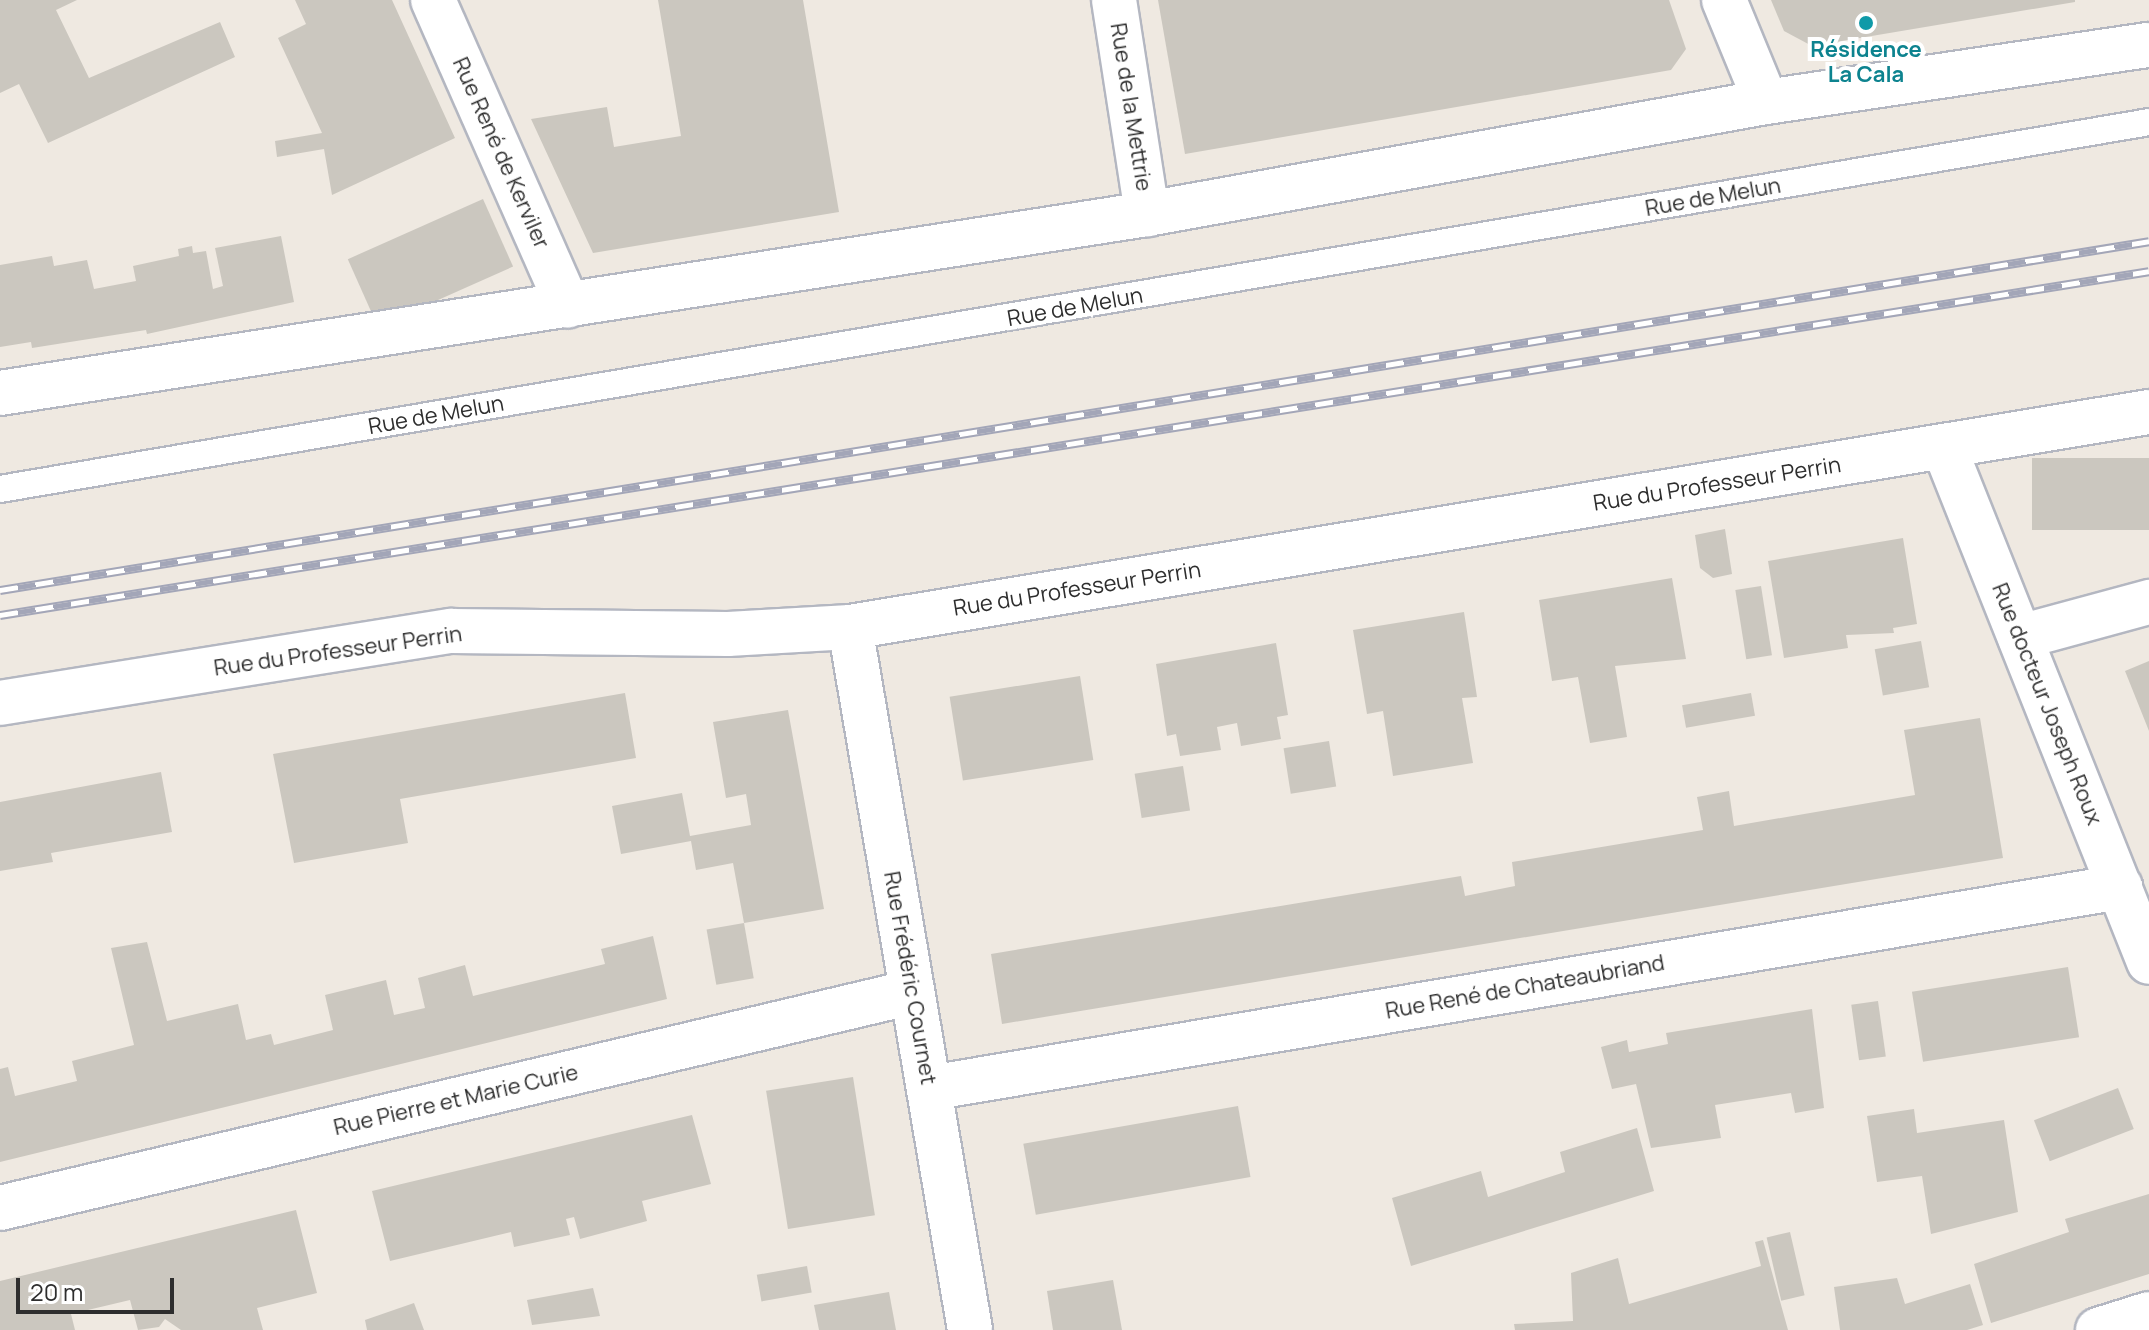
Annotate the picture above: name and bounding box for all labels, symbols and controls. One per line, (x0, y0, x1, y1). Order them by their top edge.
marker: Résidence La Cala (1857, 14, 1875, 32)
street label: Rue de la Mettrie (1105, 21, 1157, 193)
place label: Résidence La Cala (1810, 36, 1922, 88)
street label: Rue René de Kerviler (447, 53, 555, 253)
street label: Rue de Melun (1643, 172, 1783, 222)
street label: Rue de Melun (1005, 282, 1145, 332)
street label: Rue de Melun (366, 390, 506, 440)
street label: Rue du Professeur Perrin (1591, 451, 1843, 517)
street label: Rue du Professeur Perrin (951, 556, 1203, 622)
street label: Rue docteur Joseph Roux (1986, 579, 2108, 829)
street label: Rue du Professeur Perrin (212, 621, 464, 681)
street label: Rue Frédéric Cournet (878, 869, 942, 1087)
street label: Rue René de Chateaubriand (1383, 949, 1667, 1025)
street label: Rue Pierre et Marie Curie (331, 1059, 581, 1141)
scale bar (20, 1262, 178, 1312)
text: 20 m (30, 1275, 83, 1308)

